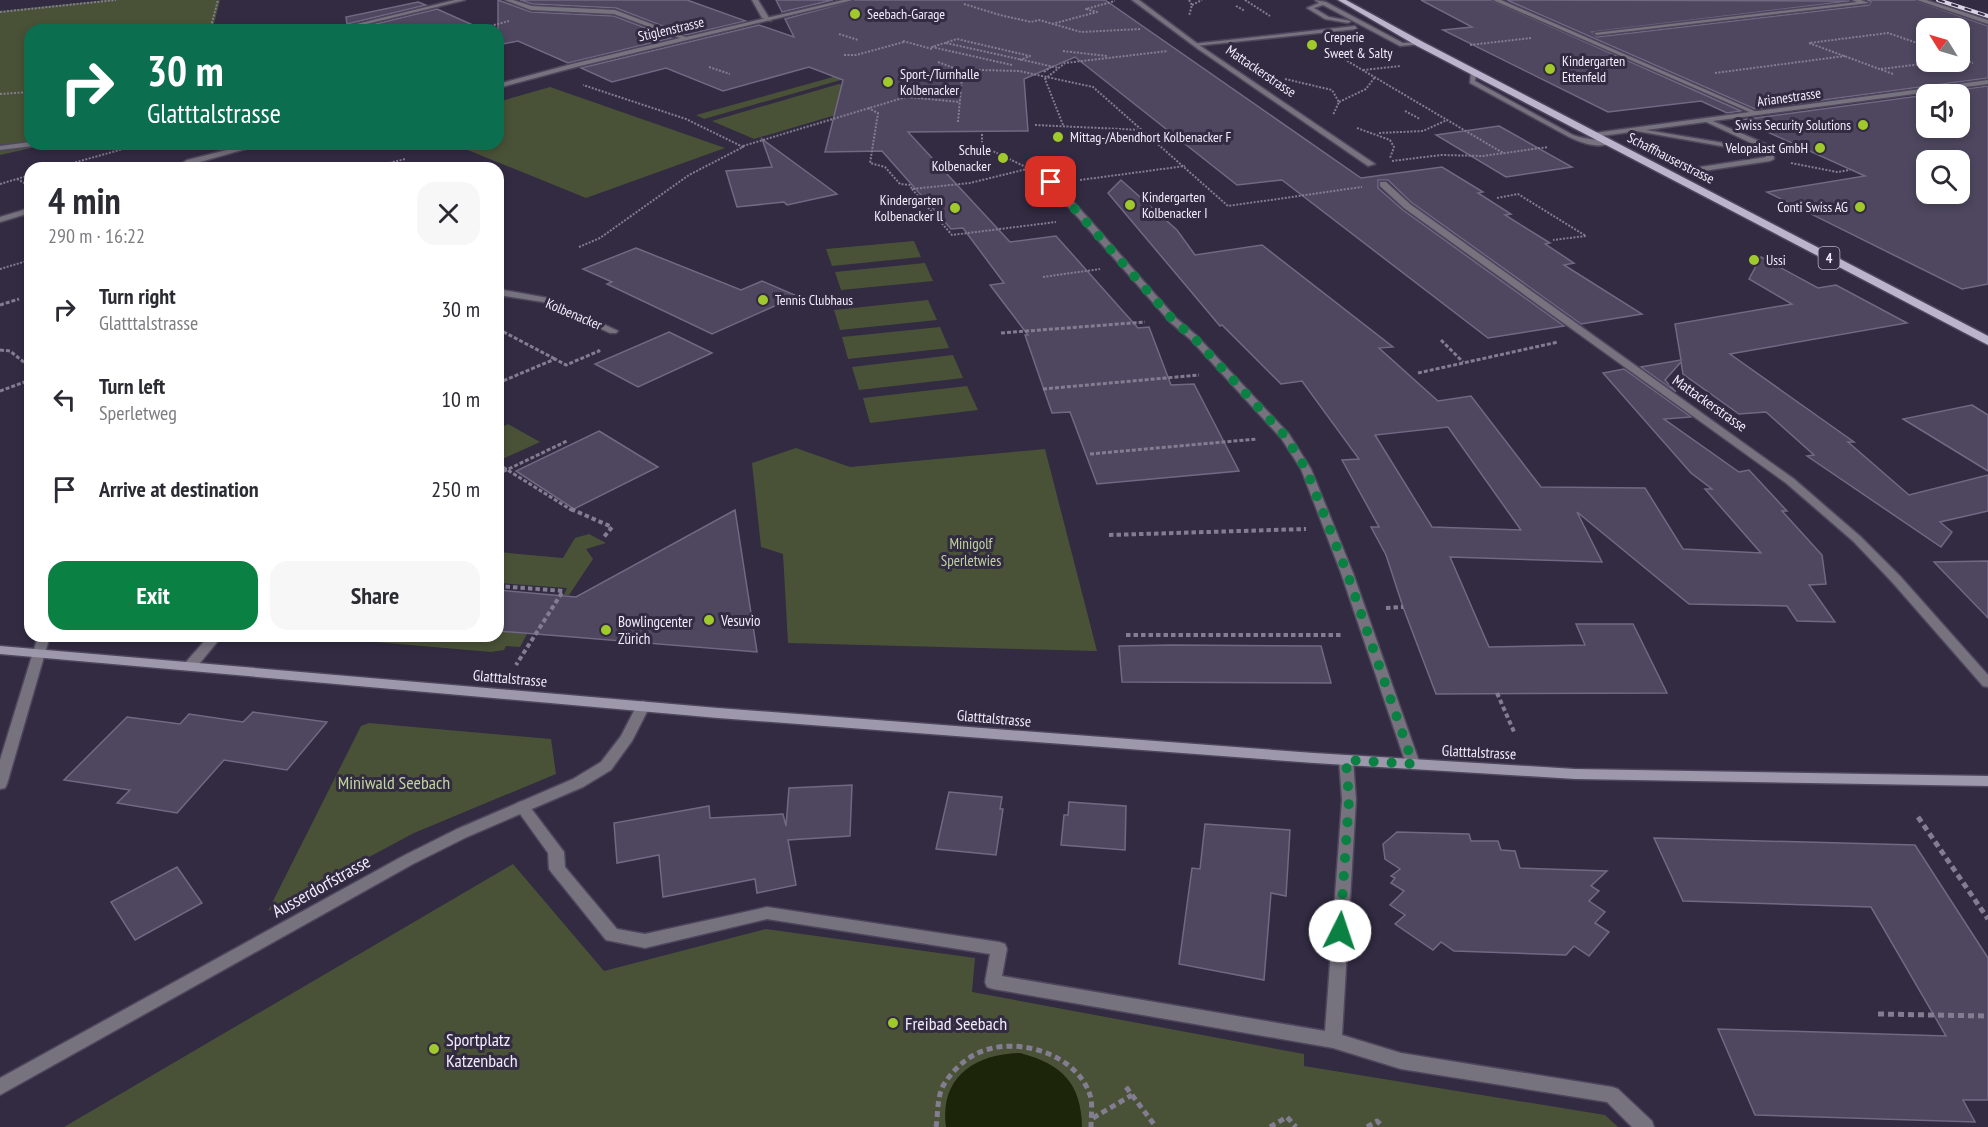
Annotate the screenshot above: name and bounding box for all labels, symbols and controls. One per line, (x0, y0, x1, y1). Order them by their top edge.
place label: Seebach-Garage (867, 5, 945, 23)
marker: Seebach-Garage (848, 7, 862, 21)
street label: Stiglenstrasse (636, 13, 706, 45)
north arrow (1916, 18, 1970, 72)
map controls (1916, 18, 1970, 204)
place label: Creperie Sweet & Salty (1324, 28, 1393, 62)
marker: Creperie Sweet & Salty (1305, 38, 1319, 52)
street label: Mattackerstrasse (1222, 41, 1300, 101)
text: 30 m (147, 43, 224, 98)
icon: right (48, 48, 126, 126)
place label: Kindergarten Ettenfeld (1562, 52, 1625, 86)
marker: Kindergarten Ettenfeld (1543, 62, 1557, 76)
place label: Sport-/Turnhalle Kolbenacker (900, 65, 979, 99)
marker: Sport-/Turnhalle Kolbenacker (881, 75, 895, 89)
street label: Arianestrasse (1756, 84, 1822, 110)
button: sound (1916, 84, 1970, 138)
text: Glatttalstrasse (147, 96, 281, 130)
place label: Swiss Security Solutions (1735, 116, 1851, 134)
marker: Swiss Security Solutions (1856, 118, 1870, 132)
place label: Mittag-/Abendhort Kolbenacker F (1070, 128, 1232, 146)
street label: Schaffhauserstrasse (1624, 128, 1718, 188)
marker: Mittag-/Abendhort Kolbenacker F (1051, 130, 1065, 144)
place label: Velopalast GmbH (1724, 139, 1808, 157)
place label: Schule Kolbenacker (932, 141, 991, 175)
marker: Velopalast GmbH (1813, 141, 1827, 155)
button: search (1916, 150, 1970, 204)
marker: Schule Kolbenacker (996, 151, 1010, 165)
pin (1025, 156, 1076, 207)
icon: arrive (1034, 165, 1067, 198)
text: 4 min (48, 177, 121, 224)
button: close (417, 182, 480, 245)
place label: Kindergarten Kolbenacker I (1142, 188, 1207, 222)
place label: Kindergarten Kolbenacker ll (874, 191, 944, 225)
marker: Kindergarten Kolbenacker I (1123, 198, 1137, 212)
place label: Conti Swiss AG (1777, 198, 1848, 216)
marker: Conti Swiss AG (1853, 200, 1867, 214)
marker: Kindergarten Kolbenacker ll (948, 201, 962, 215)
text: 290 m · 16:22 (48, 223, 145, 249)
road number: 4 (1818, 247, 1840, 269)
place label: Ussi (1766, 251, 1786, 269)
marker: Ussi (1747, 253, 1761, 267)
text: Turn right (99, 282, 176, 310)
place label: Tennis Clubhaus (775, 291, 853, 309)
icon: right (48, 293, 81, 326)
marker: Tennis Clubhaus (756, 293, 770, 307)
street label: Kolbenacker (543, 294, 605, 334)
text: 30 m (441, 295, 480, 323)
text: Glatttalstrasse (99, 310, 198, 336)
street label: Mattackerstrasse (1669, 370, 1751, 436)
text: Turn left (99, 372, 165, 400)
icon: left (48, 383, 81, 416)
text: 10 m (441, 385, 480, 413)
text: Sperletweg (99, 400, 177, 426)
icon: arrive (48, 473, 81, 506)
text: Arrive at destination (99, 475, 259, 503)
text: 250 m (431, 475, 480, 503)
park label: Minigolf Sperletwies (941, 534, 1001, 570)
button: Exit (48, 561, 258, 630)
button: Share (270, 561, 480, 630)
place label: Vesuvio (720, 611, 761, 630)
place label: Bowlingcenter Zürich (618, 612, 693, 648)
marker: Vesuvio (702, 613, 716, 627)
marker: Bowlingcenter Zürich (599, 623, 613, 637)
street label: Glatttalstrasse (472, 665, 548, 691)
street label: Glatttalstrasse (956, 705, 1032, 731)
street label: Glatttalstrasse (1441, 741, 1517, 763)
park label: Miniwald Seebach (338, 771, 450, 794)
street label: Ausserdorfstrasse (268, 850, 374, 922)
position arrow (1308, 899, 1372, 963)
place label: Freibad Seebach (905, 1012, 1007, 1035)
marker: Freibad Seebach (886, 1016, 900, 1030)
place label: Sportplatz Katzenbach (446, 1028, 518, 1072)
marker: Sportplatz Katzenbach (427, 1042, 441, 1056)

